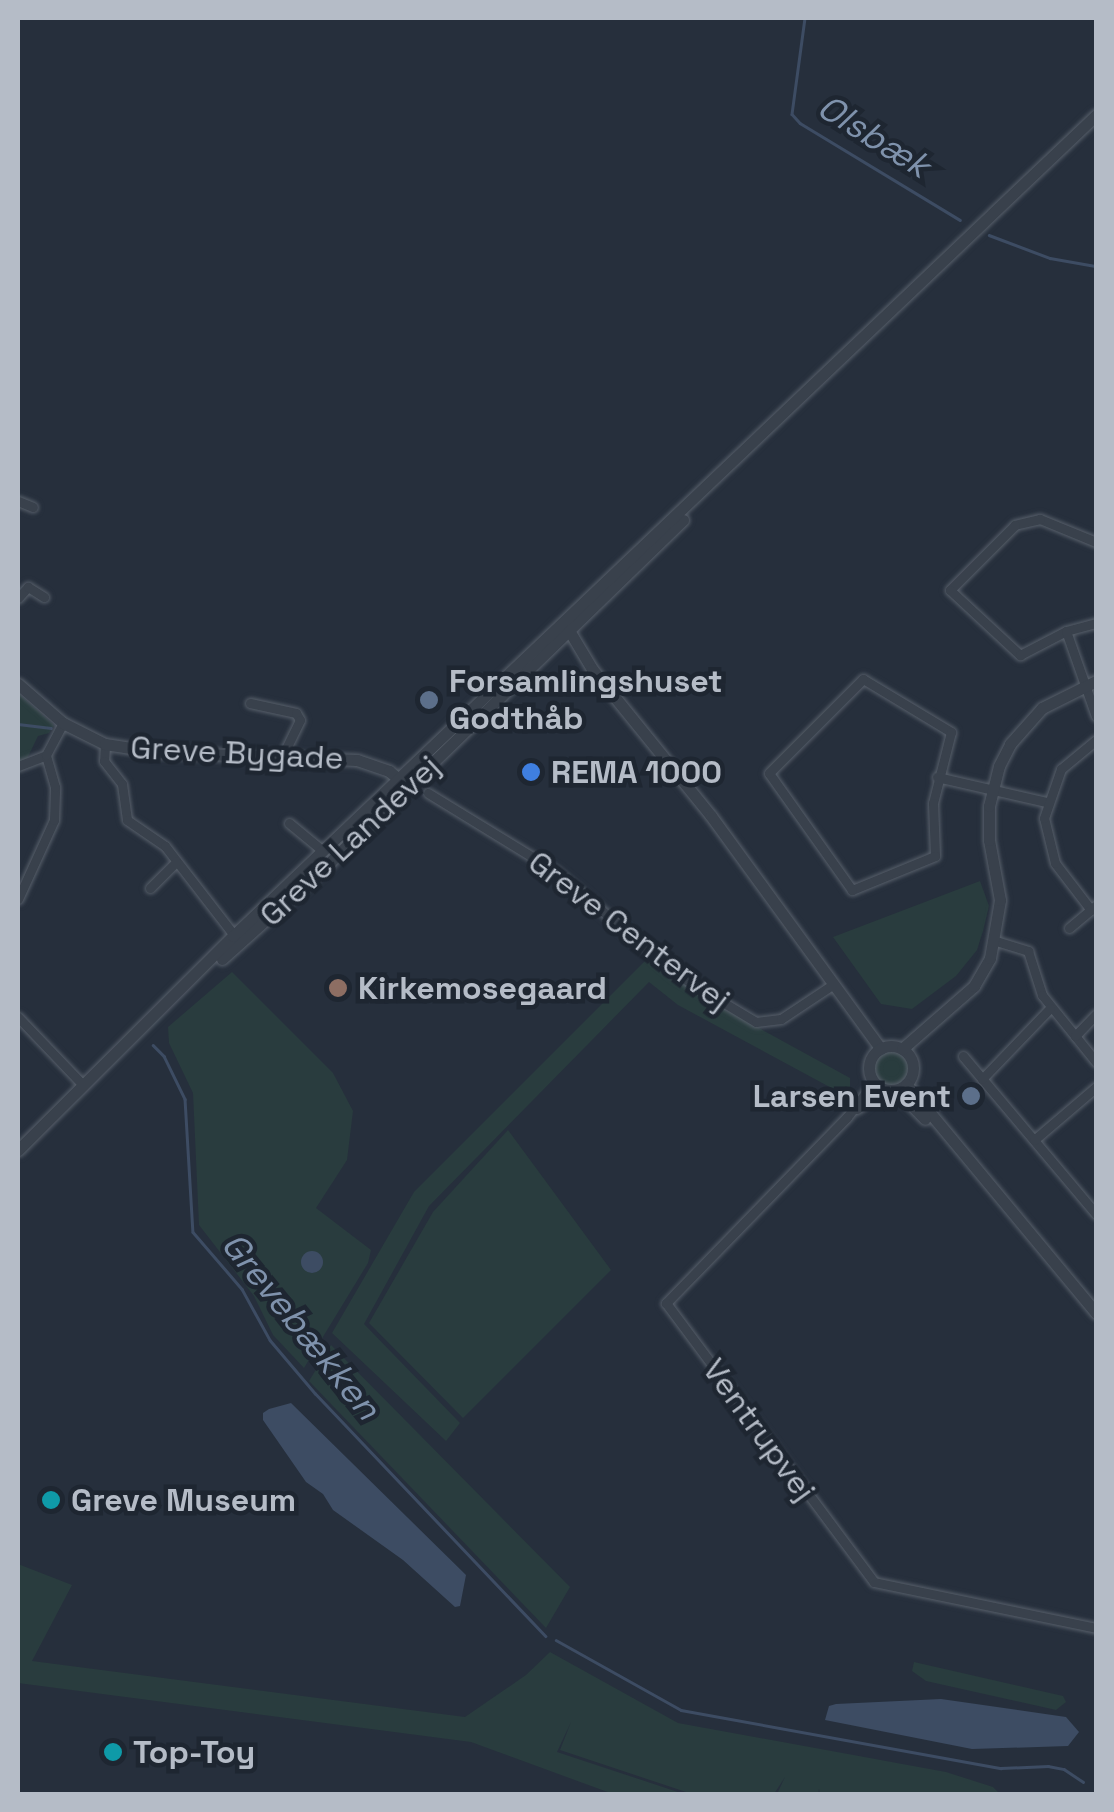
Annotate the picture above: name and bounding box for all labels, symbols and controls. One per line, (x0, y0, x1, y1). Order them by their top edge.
water label: Olsbæk (810, 85, 938, 187)
place label: Forsamlingshuset Godthåb (449, 663, 723, 738)
marker: Forsamlingshuset Godthåb (418, 689, 440, 711)
street label: Greve Bygade (129, 728, 345, 778)
street label: Greve Landevej (252, 748, 448, 934)
place label: REMA 1000 (551, 753, 722, 791)
marker: REMA 1000 (520, 761, 542, 783)
street label: Greve Centervej (521, 843, 737, 1019)
place label: Kirkemosegaard (358, 969, 607, 1007)
marker: Kirkemosegaard (327, 977, 349, 999)
place label: Larsen Event (753, 1077, 951, 1115)
marker: Larsen Event (960, 1085, 982, 1107)
water label: Grevebækken (213, 1224, 389, 1428)
street label: Ventrupvej (695, 1351, 823, 1509)
place label: Greve Museum (71, 1481, 296, 1519)
marker: Greve Museum (40, 1489, 62, 1511)
place label: Top-Toy (133, 1733, 255, 1771)
marker: Top-Toy (102, 1741, 124, 1763)

